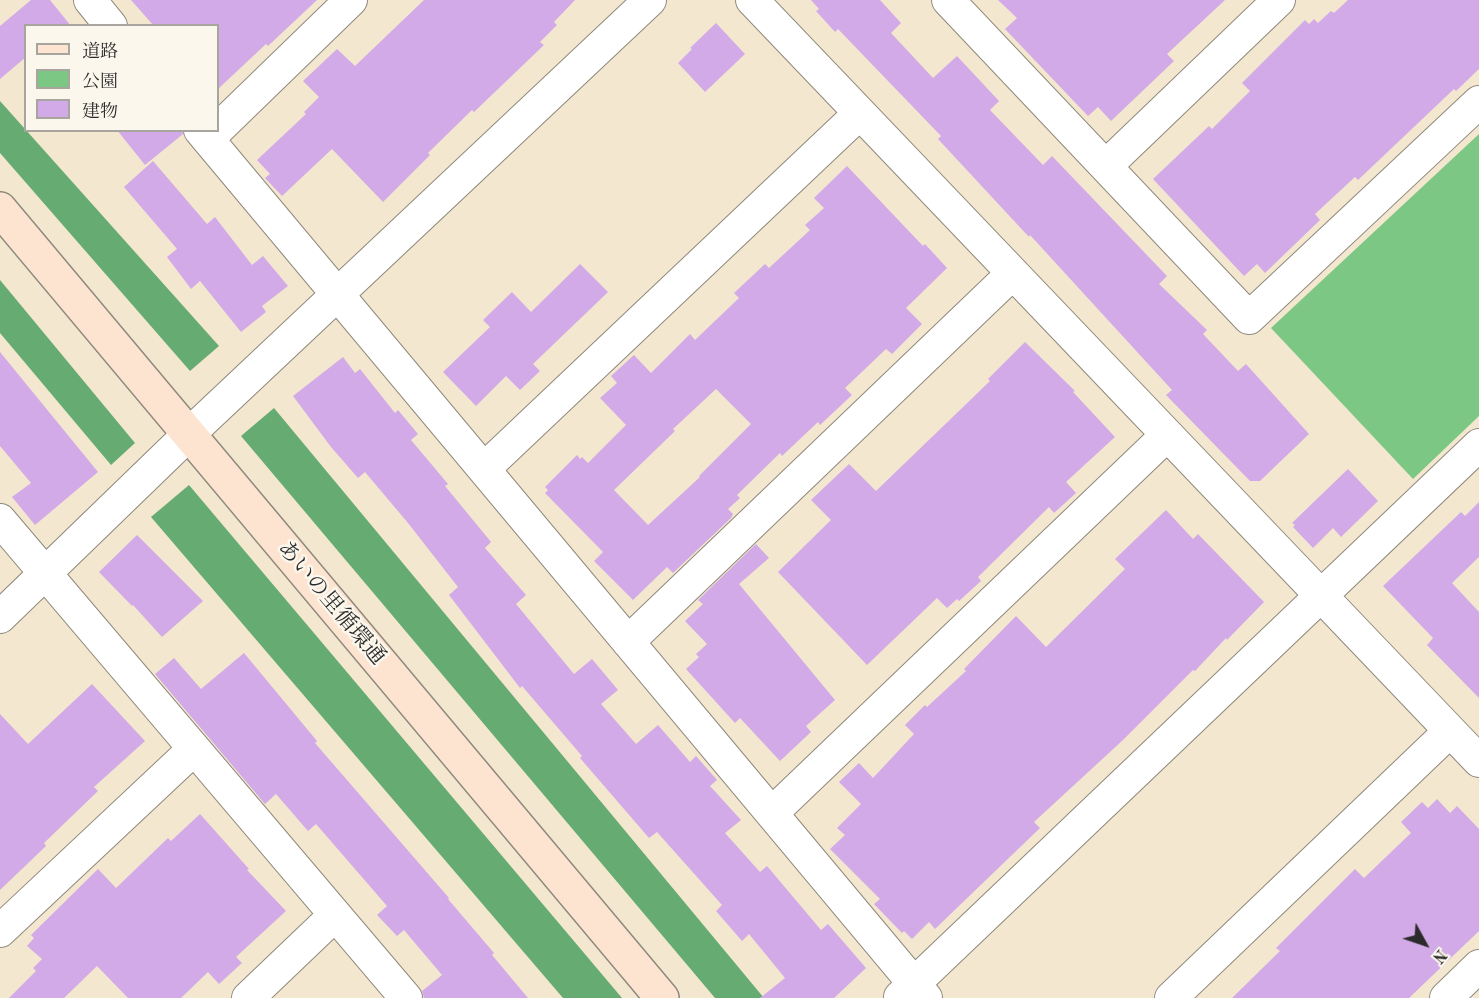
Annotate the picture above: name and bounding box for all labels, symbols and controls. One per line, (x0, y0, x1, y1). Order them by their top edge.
legend (24, 24, 219, 132)
text: 道路 (82, 43, 118, 61)
text: 公園 (82, 73, 118, 91)
text: 建物 (82, 103, 118, 121)
street label: あいの里循環通 (271, 536, 391, 670)
north arrow (1395, 914, 1455, 974)
text: N (1429, 946, 1449, 965)

